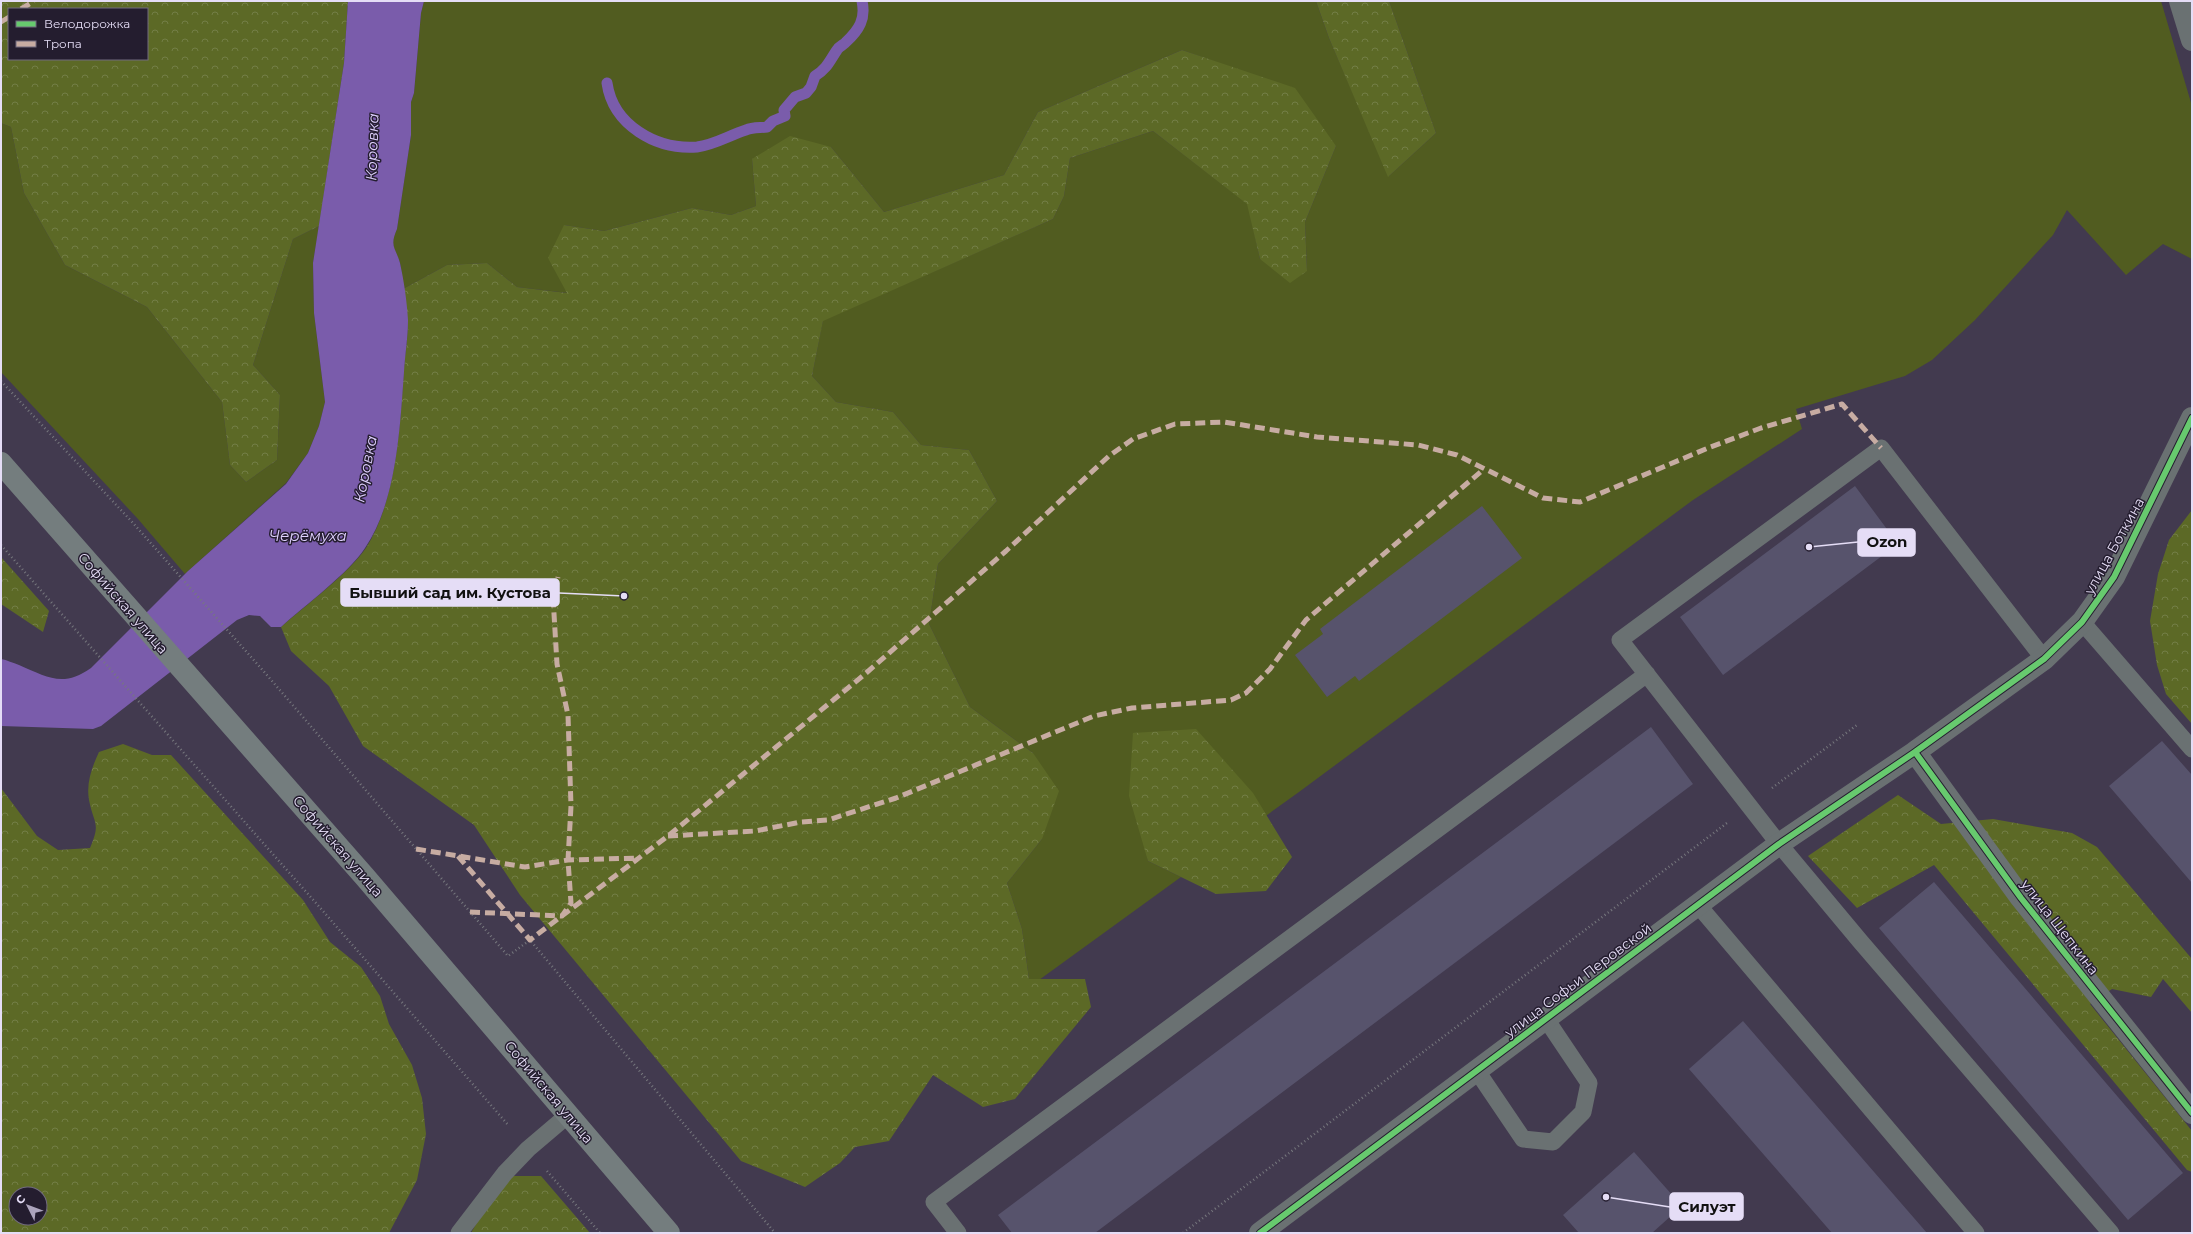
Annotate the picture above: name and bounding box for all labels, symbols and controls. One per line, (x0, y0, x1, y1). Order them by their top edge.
legend (8, 8, 148, 60)
text: Велодорожка (44, 16, 130, 31)
text: Тропа (44, 36, 82, 51)
water label: Коровка (361, 113, 383, 181)
water label: Коровка (349, 434, 381, 504)
street label: улица Боткина (2079, 494, 2148, 599)
water label: Черёмуха (269, 526, 347, 545)
callout: Ozon (1858, 529, 1915, 556)
text: Ozon (1867, 532, 1907, 551)
street label: Софийская улица (74, 549, 172, 657)
callout: Бывший сад им. Кустова (341, 579, 559, 606)
text: Бывший сад им. Кустова (349, 583, 551, 602)
street label: Софийская улица (289, 792, 387, 900)
street label: улица Щепкина (2016, 875, 2103, 978)
street label: улица Софьи Перовской (1500, 919, 1655, 1042)
street label: Софийская улица (501, 1037, 597, 1147)
north arrow (8, 1186, 48, 1226)
text: С (13, 1192, 28, 1207)
callout: Силуэт (1670, 1193, 1743, 1220)
text: Силуэт (1678, 1197, 1736, 1216)

